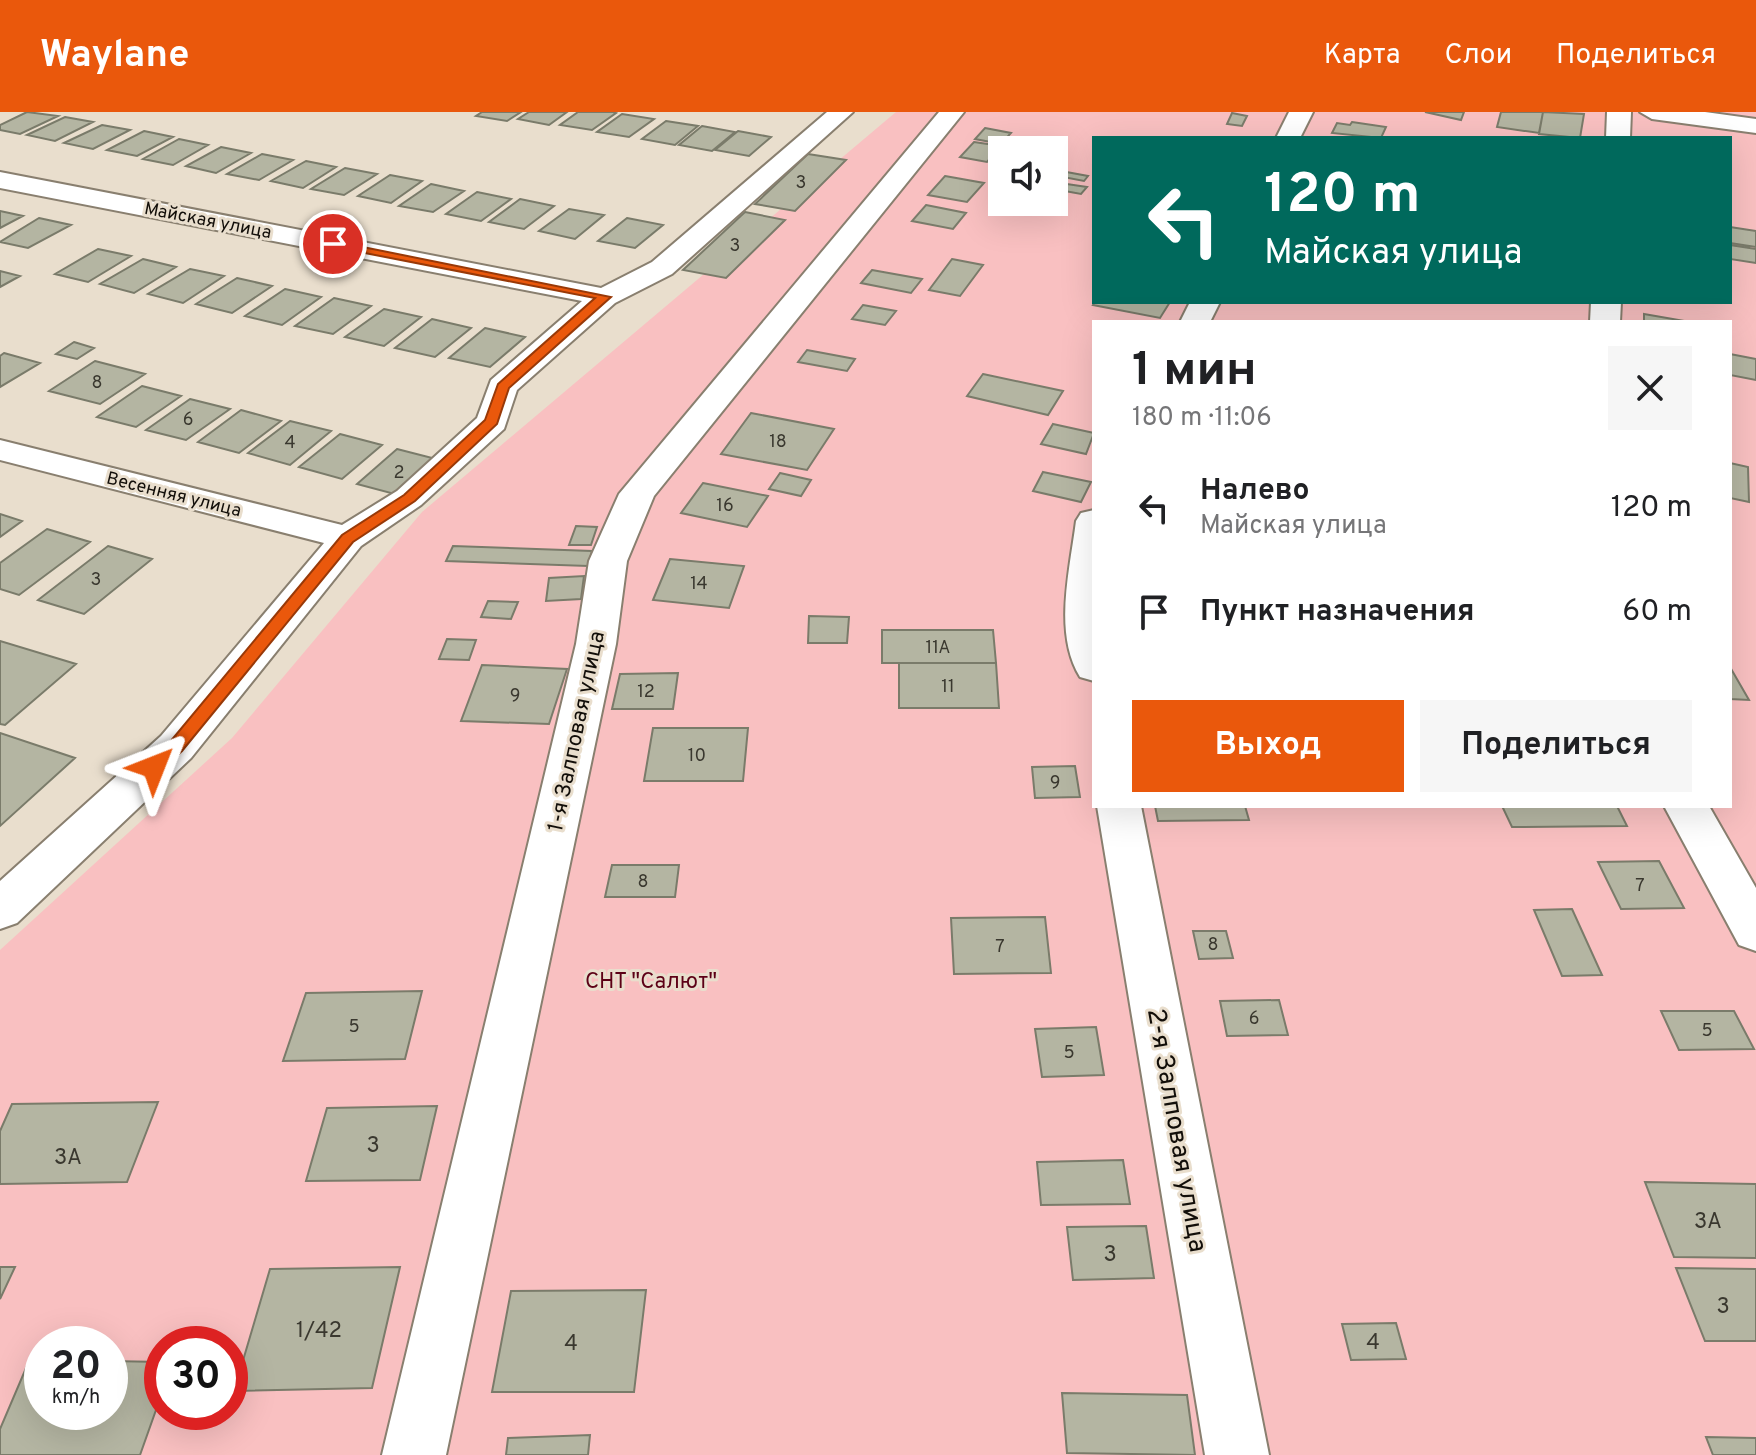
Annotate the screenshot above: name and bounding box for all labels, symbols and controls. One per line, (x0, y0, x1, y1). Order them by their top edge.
text: Waylane (40, 32, 189, 81)
text: Карта (1324, 38, 1400, 74)
text: Слои (1444, 38, 1512, 74)
text: Поделиться (1556, 38, 1716, 74)
map controls (988, 136, 1068, 216)
button: sound (988, 136, 1068, 216)
text: 120 m (1264, 162, 1421, 232)
icon: left (1132, 168, 1236, 272)
house number: 3 (796, 172, 806, 195)
street label: Майская улица (142, 198, 273, 245)
pin (299, 210, 367, 278)
icon: arrive (311, 222, 355, 266)
text: Майская улица (1264, 231, 1522, 277)
house number: 3 (730, 235, 740, 258)
text: 1 мин (1132, 342, 1257, 402)
button: close (1608, 346, 1692, 430)
house number: 8 (92, 372, 103, 395)
text: 180 m · 11:06 (1132, 402, 1272, 435)
house number: 6 (183, 409, 193, 432)
house number: 18 (769, 431, 787, 454)
house number: 4 (284, 432, 296, 455)
house number: 2 (393, 462, 405, 485)
street label: Весенняя улица (104, 468, 243, 523)
text: Налево (1200, 473, 1309, 510)
icon: left (1132, 486, 1176, 530)
text: 120 m (1611, 490, 1692, 527)
house number: 16 (716, 495, 734, 518)
text: Майская улица (1200, 510, 1387, 543)
house number: 3 (91, 569, 101, 592)
house number: 14 (690, 573, 708, 596)
icon: arrive (1132, 590, 1176, 634)
text: Пункт назначения (1200, 594, 1474, 631)
text: 60 m (1622, 594, 1692, 631)
street label: 1-я Залповая улица (543, 629, 612, 834)
house number: 11А (925, 637, 951, 660)
house number: 11 (941, 676, 955, 699)
house number: 12 (637, 681, 655, 704)
house number: 9 (510, 685, 520, 708)
button: Выход (1132, 700, 1404, 792)
button: Поделиться (1420, 700, 1692, 792)
position arrow (112, 725, 196, 809)
house number: 10 (688, 745, 706, 768)
house number: 9 (1050, 772, 1060, 795)
house number: 8 (638, 871, 649, 894)
house number: 7 (1635, 875, 1645, 898)
house number: 8 (1208, 934, 1219, 957)
house number: 7 (995, 936, 1005, 959)
park label: СНТ "Салют" (585, 969, 717, 996)
street label: 2-я Залповая улица (1138, 1006, 1213, 1255)
house number: 6 (1249, 1008, 1259, 1031)
house number: 5 (348, 1016, 360, 1039)
house number: 5 (1701, 1020, 1713, 1043)
house number: 5 (1063, 1042, 1075, 1065)
house number: 3 (366, 1133, 380, 1160)
house number: 3А (54, 1145, 82, 1172)
house number: 3А (1694, 1209, 1722, 1236)
house number: 3 (1103, 1242, 1117, 1269)
house number: 3 (1716, 1294, 1730, 1321)
house number: 1/42 (296, 1318, 342, 1345)
speed limit sign: 30 (144, 1326, 248, 1430)
house number: 4 (1366, 1330, 1380, 1357)
house number: 4 (564, 1331, 578, 1358)
text: 20 (51, 1343, 101, 1393)
text: km/h (52, 1385, 100, 1411)

